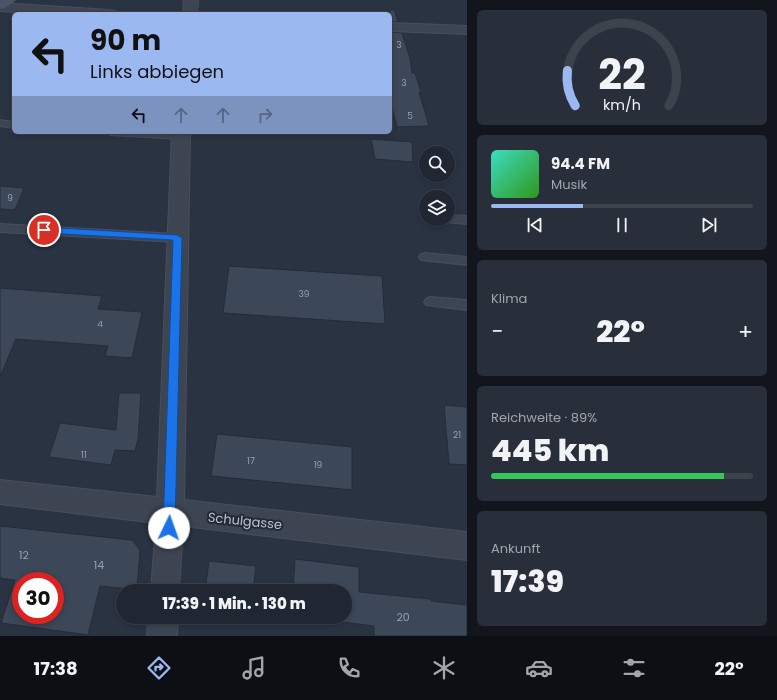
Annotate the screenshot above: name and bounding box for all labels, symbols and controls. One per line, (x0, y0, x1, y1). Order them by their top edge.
text: 90 m (90, 21, 161, 60)
icon: left (24, 28, 76, 80)
house number: 3 (396, 39, 402, 51)
text: 22 (598, 44, 646, 103)
text: Links abbiegen (90, 59, 224, 84)
house number: 3 (401, 77, 407, 89)
text: km/h (603, 94, 641, 114)
icon: left (128, 104, 150, 126)
icon: ahead (170, 104, 192, 126)
icon: ahead (212, 104, 234, 126)
icon: right (254, 104, 276, 126)
house number: 5 (407, 110, 413, 122)
map controls (419, 146, 455, 226)
button: search (419, 146, 455, 182)
text: 94.4 FM (551, 153, 610, 174)
text: Musik (551, 175, 587, 194)
button: layers (419, 190, 455, 226)
house number: 9 (7, 192, 13, 204)
pin (27, 213, 61, 247)
icon: previous (524, 214, 546, 236)
icon: pause (611, 214, 633, 236)
icon: next (698, 214, 720, 236)
icon: arrive (33, 219, 55, 241)
house number: 39 (299, 288, 310, 300)
text: Klima (491, 289, 527, 308)
text: 22° (596, 310, 645, 353)
text: − (491, 316, 503, 347)
text: + (738, 316, 753, 347)
house number: 4 (97, 318, 103, 330)
text: Reichweite · 89% (491, 408, 597, 427)
house number: 21 (453, 429, 461, 441)
text: 445 km (491, 429, 609, 472)
house number: 11 (81, 449, 87, 461)
house number: 17 (247, 455, 255, 467)
house number: 19 (314, 459, 323, 471)
position arrow (148, 507, 190, 549)
street label: Schulgasse (207, 508, 283, 534)
text: Ankunft (491, 539, 540, 558)
house number: 12 (19, 547, 29, 563)
house number: 14 (94, 557, 104, 573)
text: 17:39 (491, 560, 564, 603)
speed limit sign: 30 (12, 572, 64, 624)
text: 17:39 · 1 Min. · 130 m (162, 593, 306, 614)
house number: 20 (396, 609, 410, 625)
icon: directions (145, 654, 173, 682)
icon: music (240, 654, 268, 682)
icon: phone (335, 654, 363, 682)
icon: climate (430, 654, 458, 682)
icon: car (525, 654, 553, 682)
icon: filters (620, 654, 648, 682)
text: 17:38 (34, 656, 78, 681)
text: 22° (715, 656, 743, 681)

